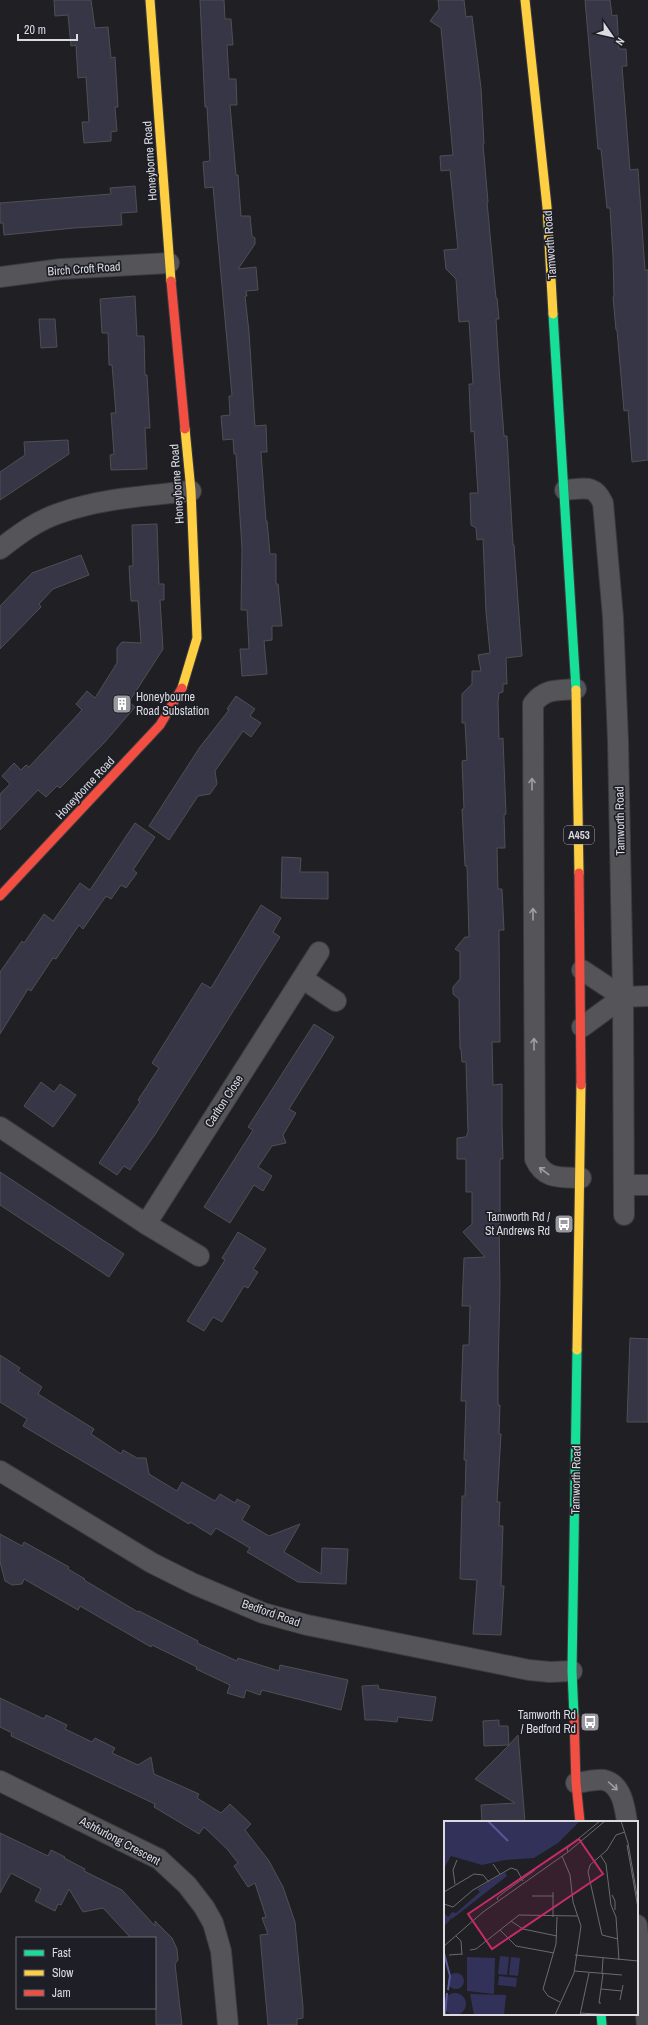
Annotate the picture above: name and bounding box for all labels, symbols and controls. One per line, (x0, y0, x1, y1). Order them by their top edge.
scale bar (18, 16, 77, 42)
north arrow (592, 16, 632, 56)
text: 20 m (24, 22, 46, 38)
text: N (613, 35, 628, 48)
street label: Honeyborne Road (139, 121, 161, 201)
street label: Tamworth Road (540, 210, 560, 280)
street label: Birch Croft Road (47, 258, 121, 280)
street label: Honeyborne Road (166, 444, 188, 524)
place label: Honeybourne Road Substation (136, 689, 209, 719)
building icon: Honeybourne Road Substation (111, 693, 133, 715)
street label: Honeyborne Road (52, 753, 118, 823)
one-way arrow (528, 778, 536, 791)
street label: Tamworth Road (611, 786, 629, 856)
road number: A453 (564, 826, 594, 844)
one-way arrow (529, 908, 537, 921)
one-way arrow (530, 1038, 538, 1051)
street label: Carlton Close (201, 1072, 247, 1130)
one-way arrow (538, 1167, 549, 1175)
place label: Tamworth Rd / St Andrews Rd (485, 1209, 550, 1239)
bus stop icon: Tamworth Rd / St Andrews Rd (553, 1213, 575, 1235)
street label: Tamworth Road (567, 1445, 585, 1515)
street label: Bedford Road (240, 1596, 302, 1630)
place label: Tamworth Rd / Bedford Rd (518, 1707, 576, 1737)
bus stop icon: Tamworth Rd / Bedford Rd (579, 1711, 601, 1733)
one-way arrow (607, 1782, 618, 1791)
street label: Ashfurlong Crescent (76, 1813, 163, 1869)
inset map (444, 1821, 638, 2015)
legend (16, 1937, 156, 2009)
text: Fast (52, 1945, 71, 1961)
text: Slow (52, 1965, 74, 1981)
text: Jam (52, 1985, 71, 2001)

